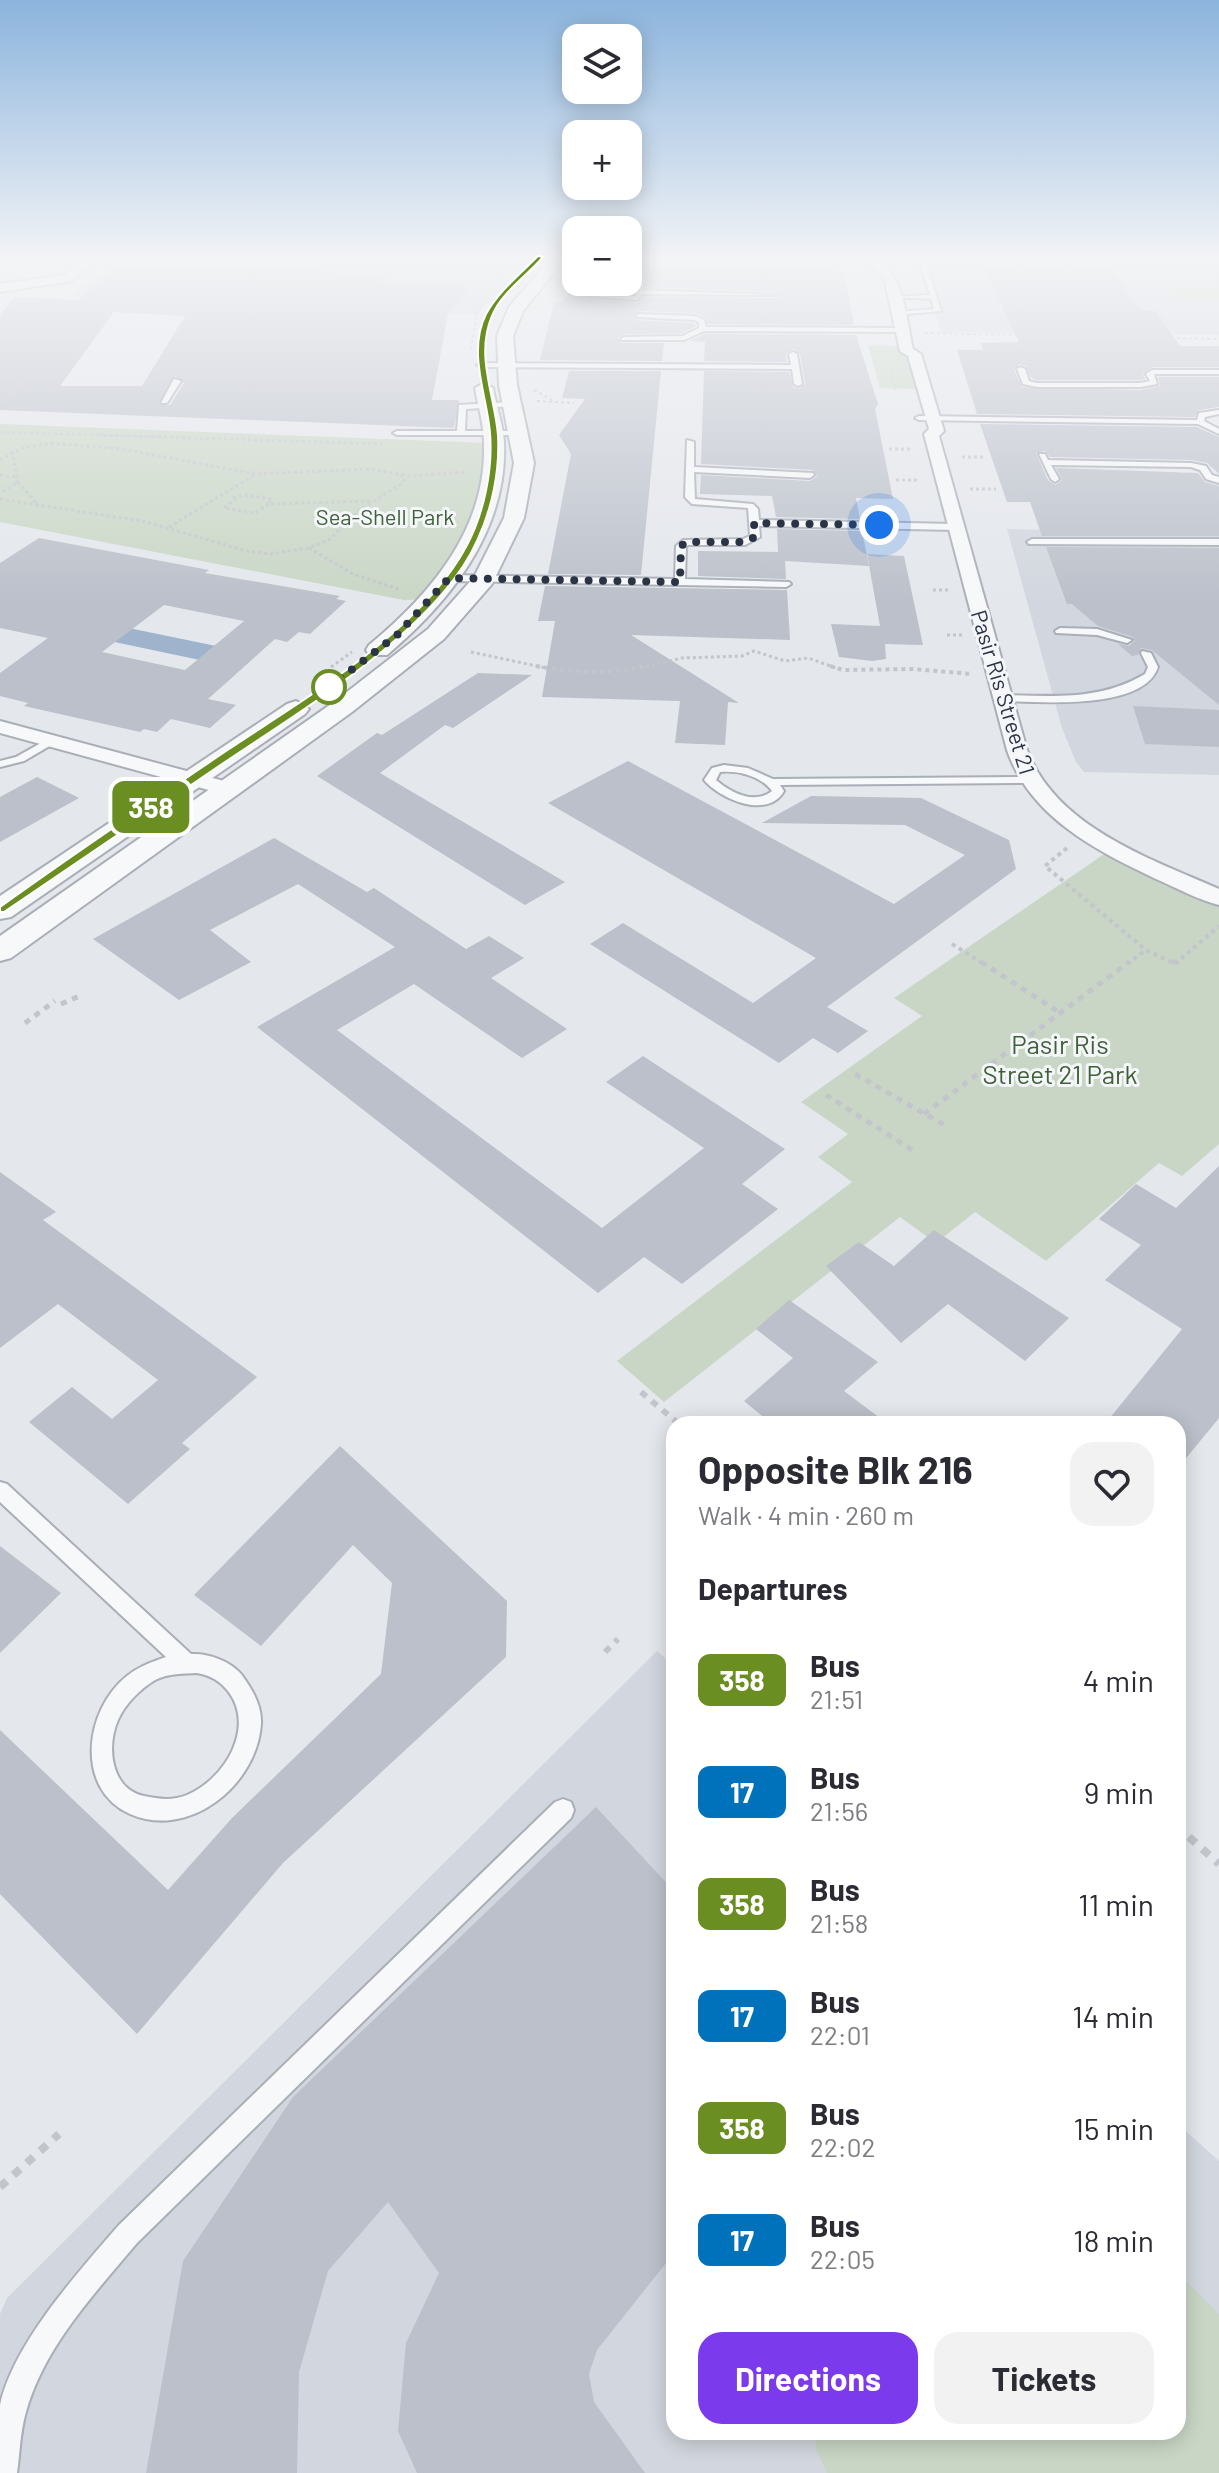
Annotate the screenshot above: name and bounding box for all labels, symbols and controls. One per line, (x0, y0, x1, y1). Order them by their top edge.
map controls (562, 24, 642, 296)
button: layers (562, 24, 642, 104)
button: + (562, 120, 642, 200)
button: − (562, 216, 642, 296)
park label: Sea-Shell Park (316, 503, 454, 529)
your location (859, 505, 899, 545)
street label: Pasir Ris Street 21 (967, 607, 1041, 777)
unlabelled marker (312, 670, 346, 704)
line badge: 358 (105, 781, 197, 833)
text: 358 (128, 790, 174, 824)
park label: Pasir Ris Street 21 Park (982, 1028, 1138, 1089)
button: heart (1070, 1442, 1154, 1526)
text: Opposite Blk 216 (698, 1446, 973, 1492)
text: Walk · 4 min · 260 m (698, 1499, 914, 1530)
text: Departures (698, 1570, 848, 1606)
text: Bus (810, 1647, 860, 1683)
text: 4 min (1083, 1662, 1154, 1698)
text: 358 (719, 1663, 765, 1697)
text: 21:51 (810, 1683, 863, 1714)
text: Bus (810, 1759, 860, 1795)
text: 9 min (1084, 1774, 1154, 1810)
text: 17 (730, 1775, 754, 1809)
text: 21:56 (810, 1795, 868, 1826)
text: Bus (810, 1871, 860, 1907)
text: 11 min (1078, 1886, 1154, 1922)
text: 358 (719, 1887, 765, 1921)
text: 21:58 (810, 1907, 868, 1938)
text: Bus (810, 1983, 860, 2019)
text: 14 min (1072, 1998, 1154, 2034)
text: 17 (730, 1999, 754, 2033)
text: 22:01 (810, 2019, 870, 2050)
text: Bus (810, 2095, 860, 2131)
text: 15 min (1073, 2110, 1154, 2146)
text: 358 (719, 2111, 765, 2145)
text: 22:02 (810, 2131, 875, 2162)
text: Bus (810, 2207, 860, 2243)
text: 18 min (1073, 2222, 1154, 2258)
text: 17 (730, 2223, 754, 2257)
text: 22:05 (810, 2243, 875, 2274)
button: Directions (698, 2332, 918, 2424)
button: Tickets (934, 2332, 1154, 2424)

